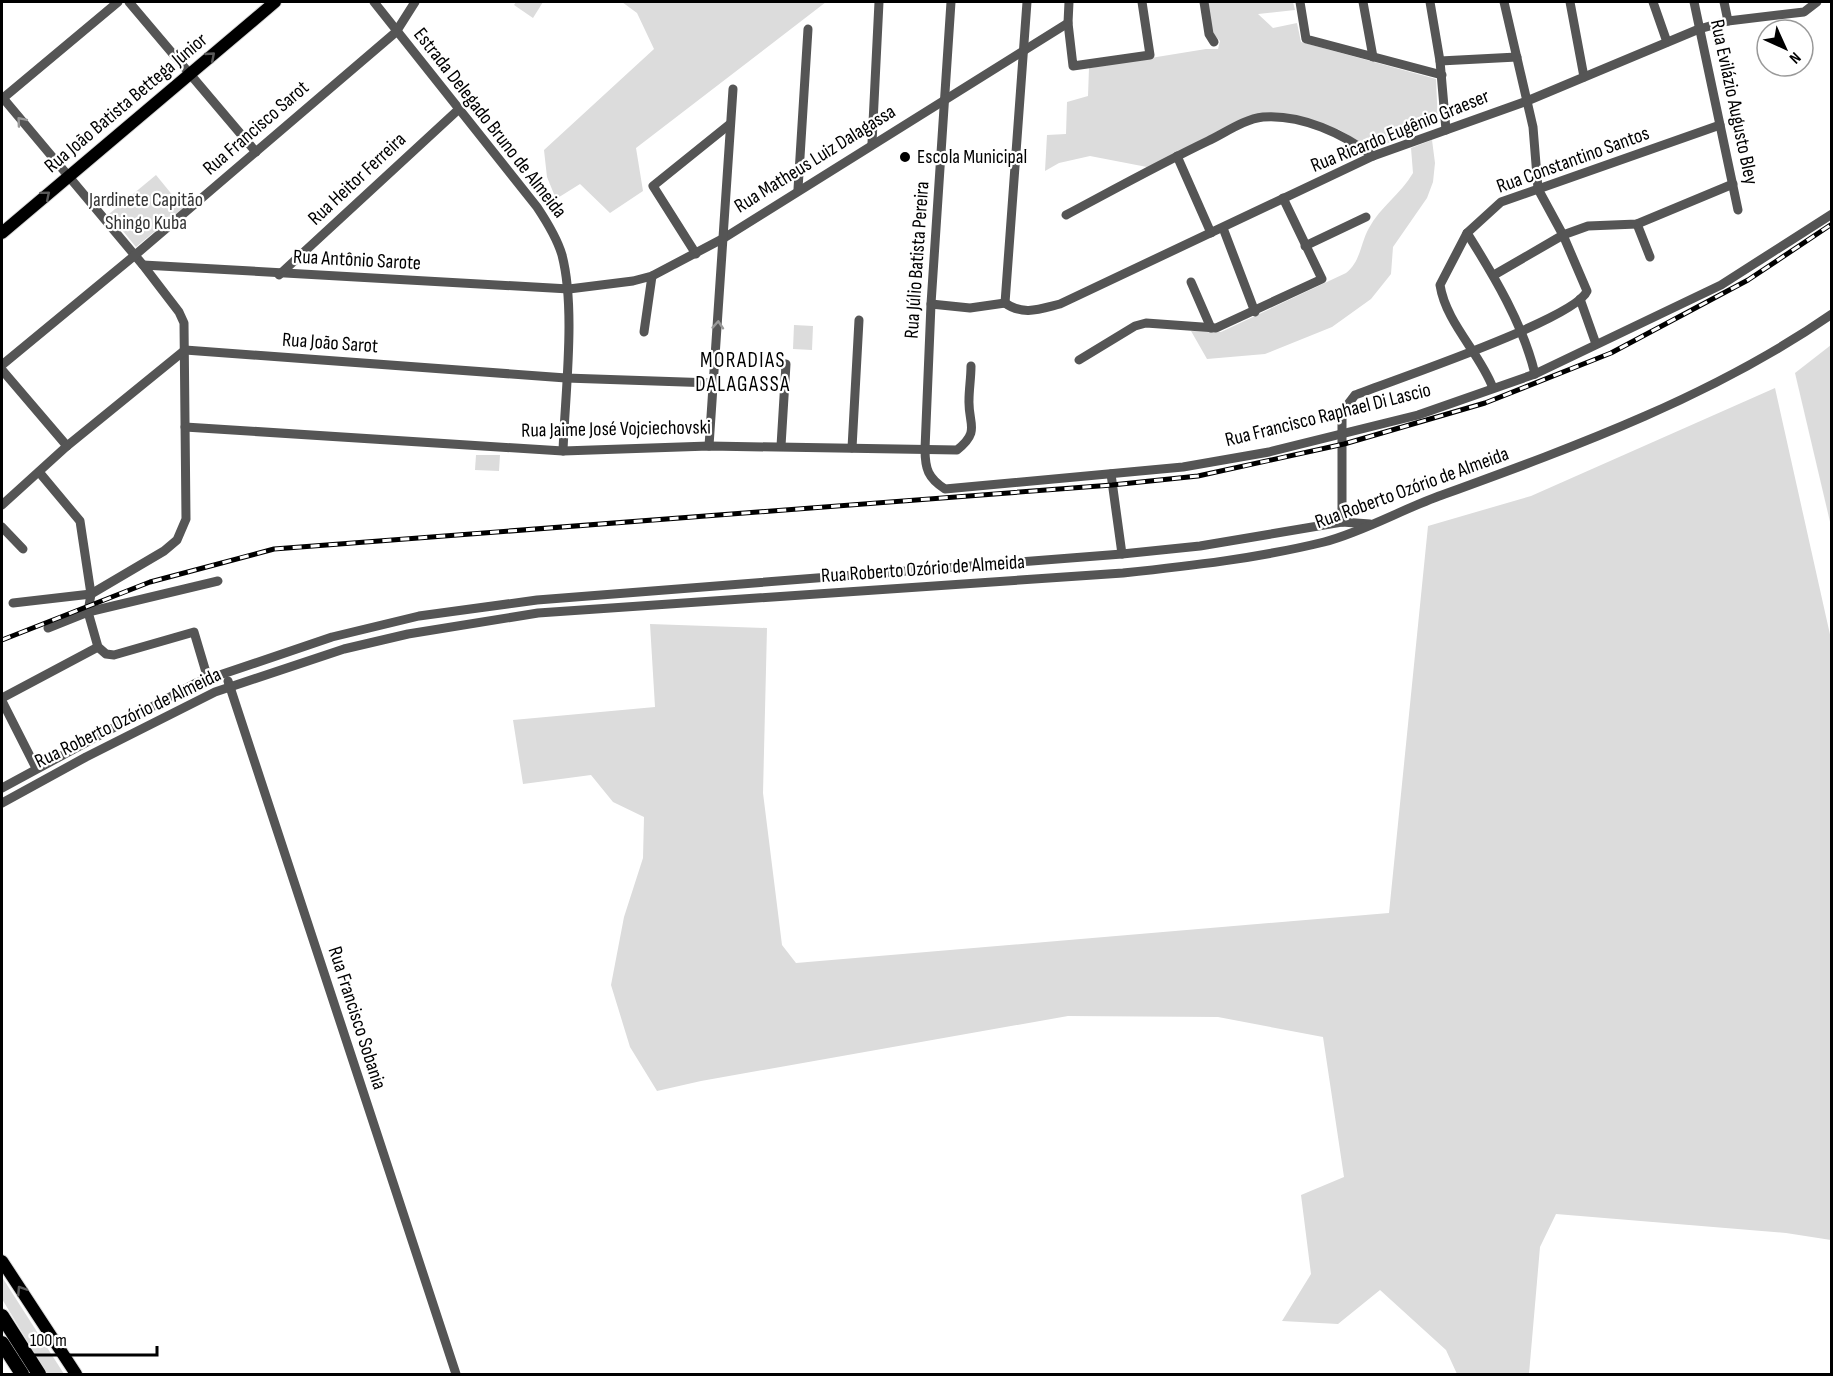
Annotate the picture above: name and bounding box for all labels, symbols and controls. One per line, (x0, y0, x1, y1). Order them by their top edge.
street label: Rua Evilázio Augusto Bley (1705, 17, 1763, 187)
north arrow (1755, 18, 1815, 78)
street label: Estrada Delegado Bruno de Almeida (408, 23, 572, 223)
street label: Rua João Batista Bettega Júnior (40, 28, 212, 178)
text: N (1785, 48, 1804, 67)
one-way arrow (204, 52, 215, 63)
street label: Rua Francisco Sarot (198, 76, 314, 180)
street label: Rua Ricardo Eugênio Graeser (1307, 84, 1493, 178)
street label: Rua Matheus Luiz Dalagassa (730, 100, 900, 218)
one-way arrow (18, 117, 29, 128)
street label: Rua Constantino Santos (1493, 121, 1653, 199)
street label: Rua Heitor Ferreira (303, 128, 411, 230)
place label: Escola Municipal (917, 145, 1027, 169)
marker: Escola Municipal (898, 150, 912, 164)
street label: Rua Júlio Batista Pereira (900, 181, 934, 339)
park label: Jardinete Capitão Shingo Kuba (88, 188, 203, 235)
one-way arrow (39, 191, 50, 202)
street label: Rua Antônio Sarote (292, 245, 422, 275)
one-way arrow (711, 320, 724, 329)
street label: Rua João Sarot (281, 328, 379, 358)
district label: MORADIAS DALAGASSA (695, 348, 791, 397)
street label: Rua Francisco Raphael Di Lascio (1223, 378, 1433, 452)
street label: Rua Jaime José Vojciechovski (521, 415, 711, 443)
street label: Rua Roberto Ozório de Almeida (1312, 442, 1512, 534)
street label: Rua Roberto Ozório de Almeida (820, 550, 1026, 588)
street label: Rua Roberto Ozório de Almeida (31, 662, 225, 774)
street label: Rua Francisco Sobania (323, 944, 391, 1092)
one-way arrow (17, 1286, 28, 1297)
scale bar (21, 1319, 158, 1357)
text: 100 m (30, 1330, 67, 1351)

